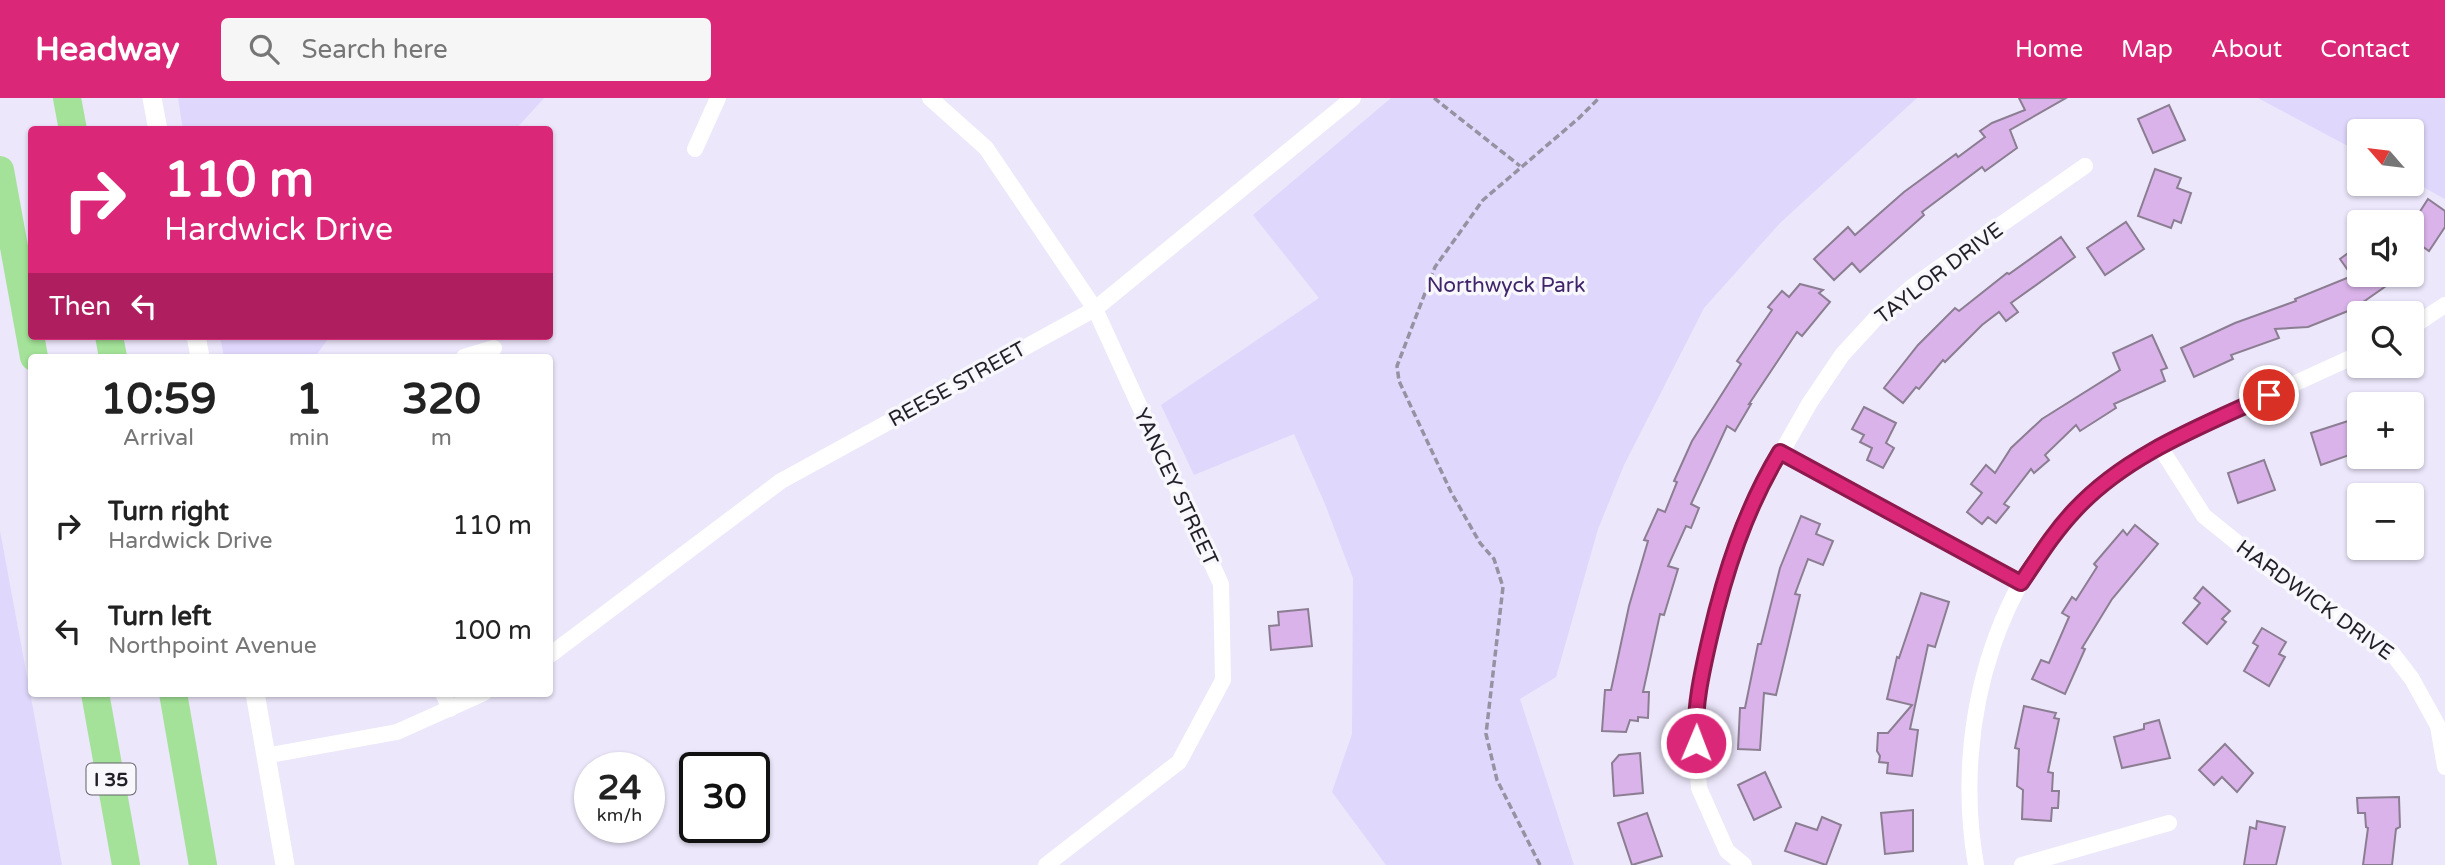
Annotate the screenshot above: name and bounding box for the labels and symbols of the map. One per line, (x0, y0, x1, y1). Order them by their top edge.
north arrow (2347, 119, 2424, 196)
street label: TAYLOR DRIVE (1870, 217, 2008, 330)
park label: Northwyck Park (1427, 273, 1585, 298)
street label: REESE STREET (884, 336, 1030, 432)
pin (2239, 365, 2299, 425)
street label: YANCEY STREET (1128, 404, 1223, 570)
street label: HARDWICK DRIVE (2231, 535, 2398, 666)
position arrow (1659, 706, 1733, 780)
speed limit sign: 30 (679, 752, 770, 843)
road number: I 35 (86, 764, 136, 794)

